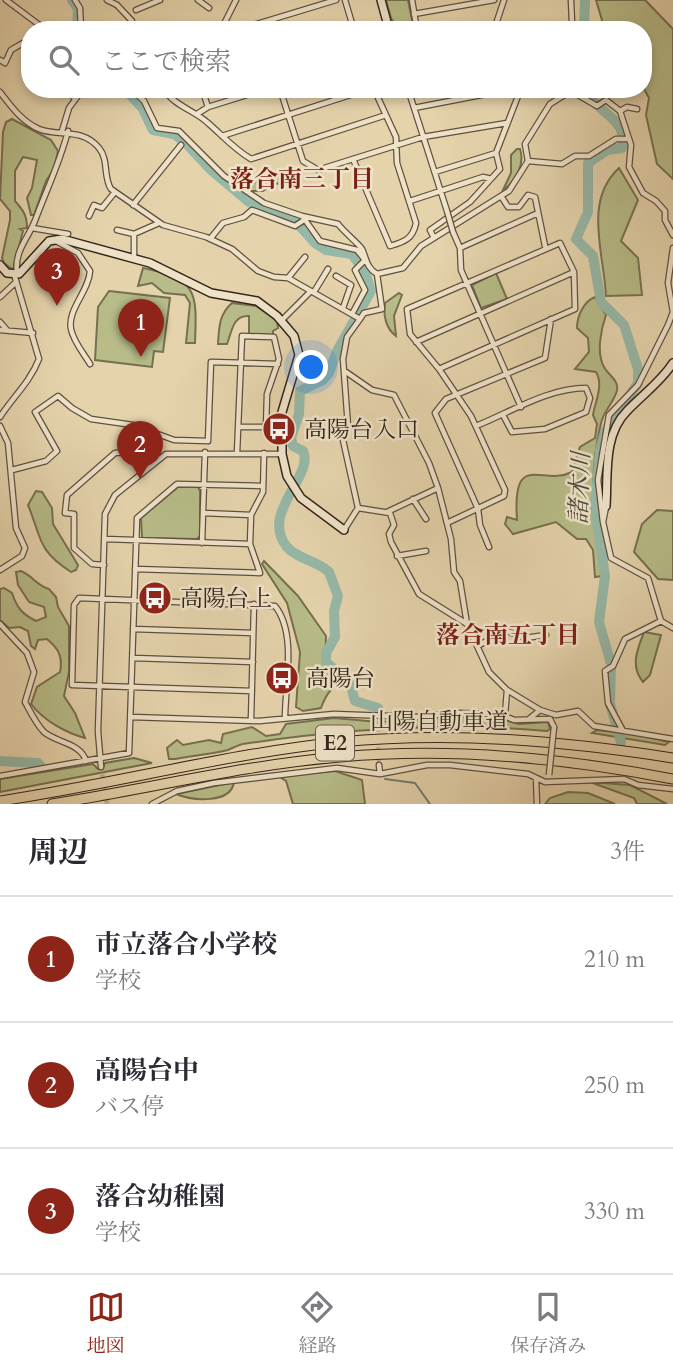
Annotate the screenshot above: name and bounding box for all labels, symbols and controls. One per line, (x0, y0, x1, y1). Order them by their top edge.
search box (21, 21, 652, 98)
icon: search (45, 41, 83, 79)
text: ここで検索 (101, 44, 231, 79)
district label: 落合南三丁目 (230, 163, 374, 196)
pin: 3 (34, 248, 80, 306)
pin: 1 (118, 299, 164, 357)
your location (294, 350, 328, 384)
bus stop icon: 高陽台入口 (260, 410, 298, 448)
place label: 高陽台入口 (304, 414, 419, 445)
pin: 2 (117, 421, 163, 479)
water label: 諸木川 (562, 448, 598, 525)
bus stop icon: 高陽台上 (136, 579, 174, 617)
place label: 高陽台上 (180, 583, 272, 614)
district label: 落合南五丁目 (436, 619, 580, 652)
bus stop icon: 高陽台 (263, 659, 301, 697)
place label: 高陽台 (306, 663, 375, 694)
street label: 山陽自動車道 (370, 706, 508, 737)
road number: E2 (316, 726, 354, 760)
text: 周辺 (28, 832, 88, 873)
text: 3件 (610, 836, 645, 867)
text: 市立落合小学校 (95, 927, 277, 962)
text: 1 (45, 944, 57, 975)
text: 210 m (584, 944, 645, 975)
text: 学校 (95, 965, 141, 996)
text: 高陽台中 (95, 1053, 199, 1088)
text: 2 (45, 1070, 57, 1101)
text: 250 m (584, 1070, 645, 1101)
text: バス停 (95, 1091, 164, 1122)
text: 落合幼稚園 (95, 1179, 225, 1214)
text: 3 (45, 1196, 57, 1227)
text: 330 m (584, 1196, 645, 1227)
text: 学校 (95, 1217, 141, 1248)
tab: 地図 (87, 1288, 125, 1359)
tab: 経路 (298, 1288, 336, 1359)
tab: 保存済み (510, 1288, 586, 1359)

